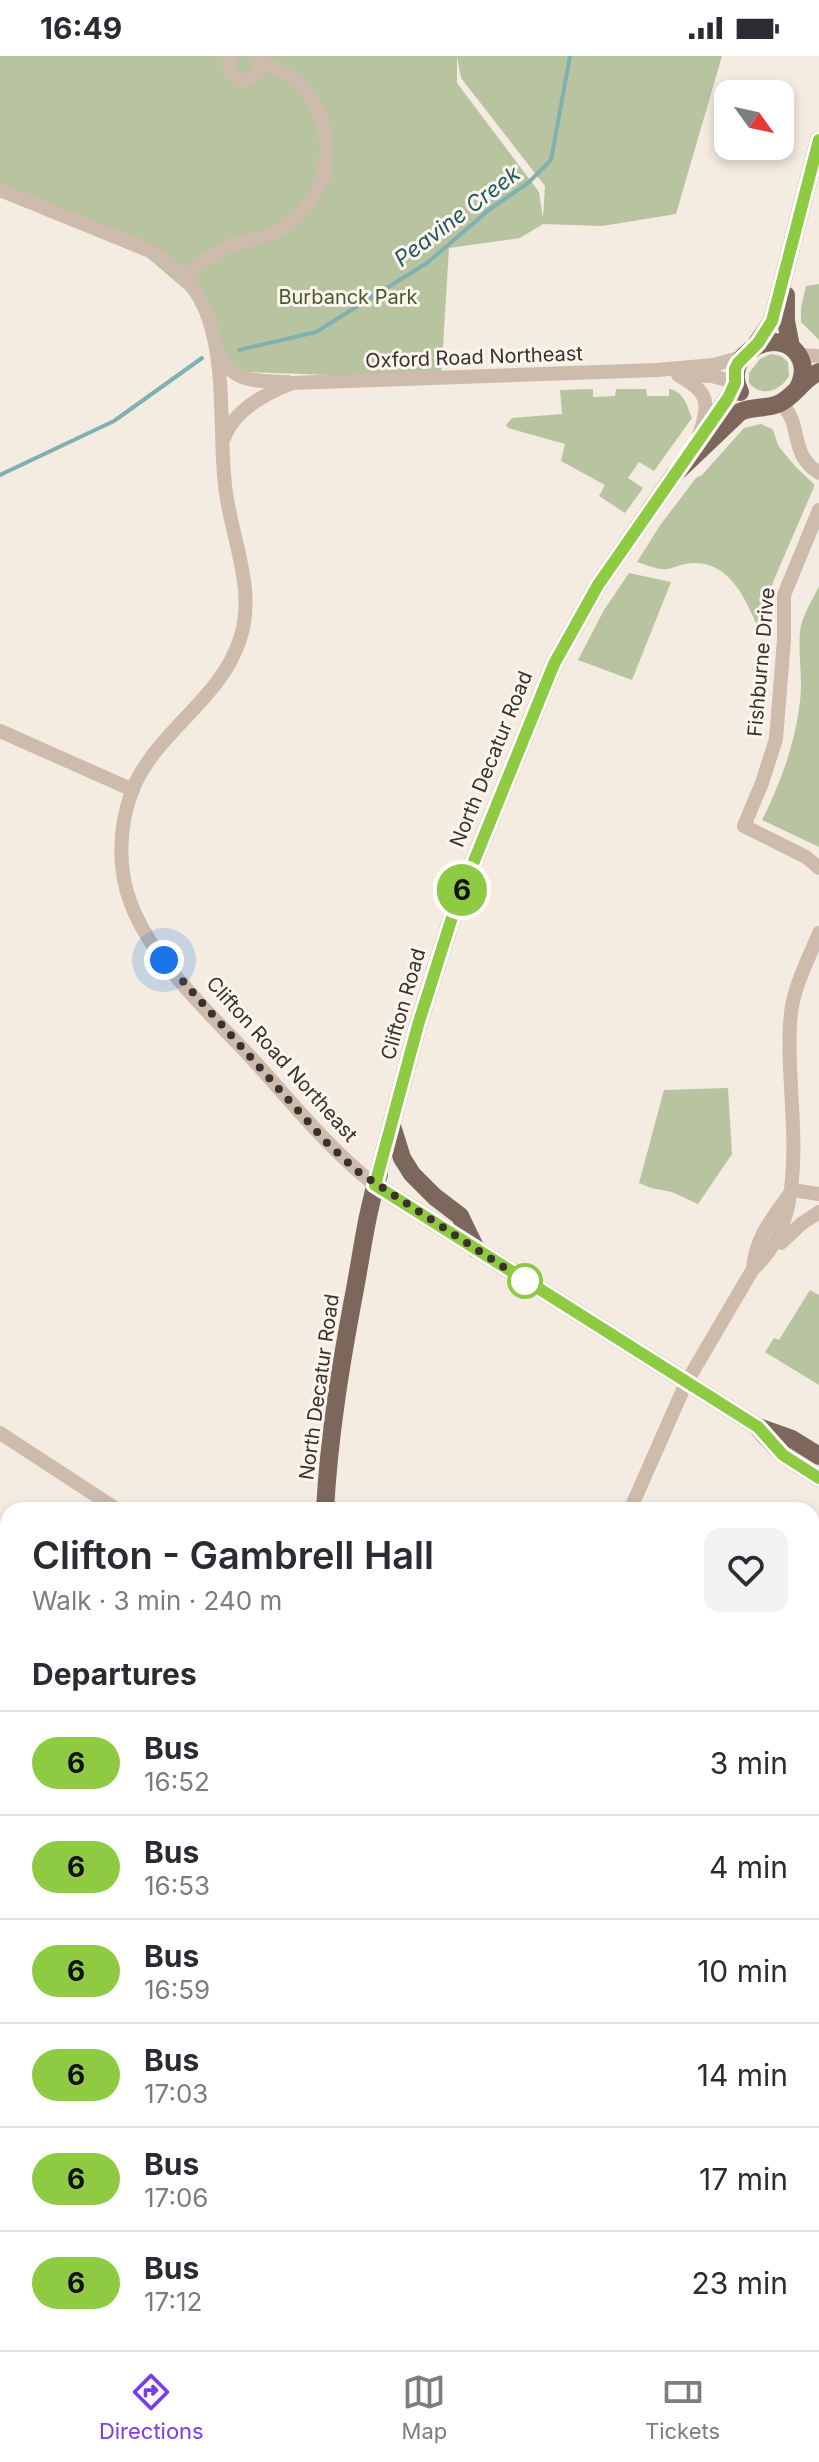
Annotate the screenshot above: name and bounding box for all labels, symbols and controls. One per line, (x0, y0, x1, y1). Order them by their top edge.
text: 16:49 (40, 10, 122, 46)
north arrow (714, 80, 794, 160)
map controls (714, 80, 794, 160)
water label: Peavine Creek (389, 160, 526, 272)
park label: Burbanck Park (278, 285, 418, 309)
street label: Oxford Road Northeast (365, 341, 584, 373)
street label: Fishburne Drive (743, 586, 779, 738)
street label: North Decatur Road (445, 668, 537, 850)
line badge: 6 (436, 864, 488, 916)
text: 6 (453, 873, 471, 907)
your location (144, 940, 184, 980)
street label: Clifton Road (376, 945, 430, 1063)
street label: Clifton Road Northeast (201, 971, 363, 1147)
unlabelled marker (508, 1264, 542, 1298)
street label: North Decatur Road (294, 1292, 344, 1482)
button: heart (704, 1528, 788, 1612)
text: Clifton - Gambrell Hall (32, 1532, 434, 1578)
text: Walk · 3 min · 240 m (32, 1585, 282, 1616)
text: Departures (32, 1656, 197, 1692)
text: Bus (144, 1730, 199, 1766)
text: 3 min (710, 1745, 788, 1781)
text: 6 (67, 1746, 85, 1780)
text: 16:52 (144, 1766, 210, 1797)
text: Bus (144, 1834, 199, 1870)
text: 4 min (709, 1849, 788, 1885)
text: 6 (67, 1850, 85, 1884)
text: 16:53 (144, 1870, 210, 1901)
text: Bus (144, 1938, 199, 1974)
text: 10 min (697, 1953, 788, 1989)
text: 6 (67, 1954, 85, 1988)
text: 16:59 (144, 1974, 210, 2005)
text: Bus (144, 2042, 199, 2078)
text: 14 min (697, 2057, 788, 2093)
text: 6 (67, 2058, 85, 2092)
text: 17:03 (144, 2078, 208, 2109)
text: Bus (144, 2146, 199, 2182)
text: 17 min (699, 2161, 788, 2197)
text: 6 (67, 2162, 85, 2196)
text: 17:06 (144, 2182, 208, 2213)
text: Bus (144, 2250, 199, 2286)
text: 23 min (691, 2265, 788, 2301)
text: 6 (67, 2266, 85, 2300)
text: 17:12 (144, 2286, 202, 2317)
tab: Directions (99, 2370, 204, 2444)
tab: Map (402, 2370, 447, 2444)
tab: Tickets (645, 2370, 720, 2444)

